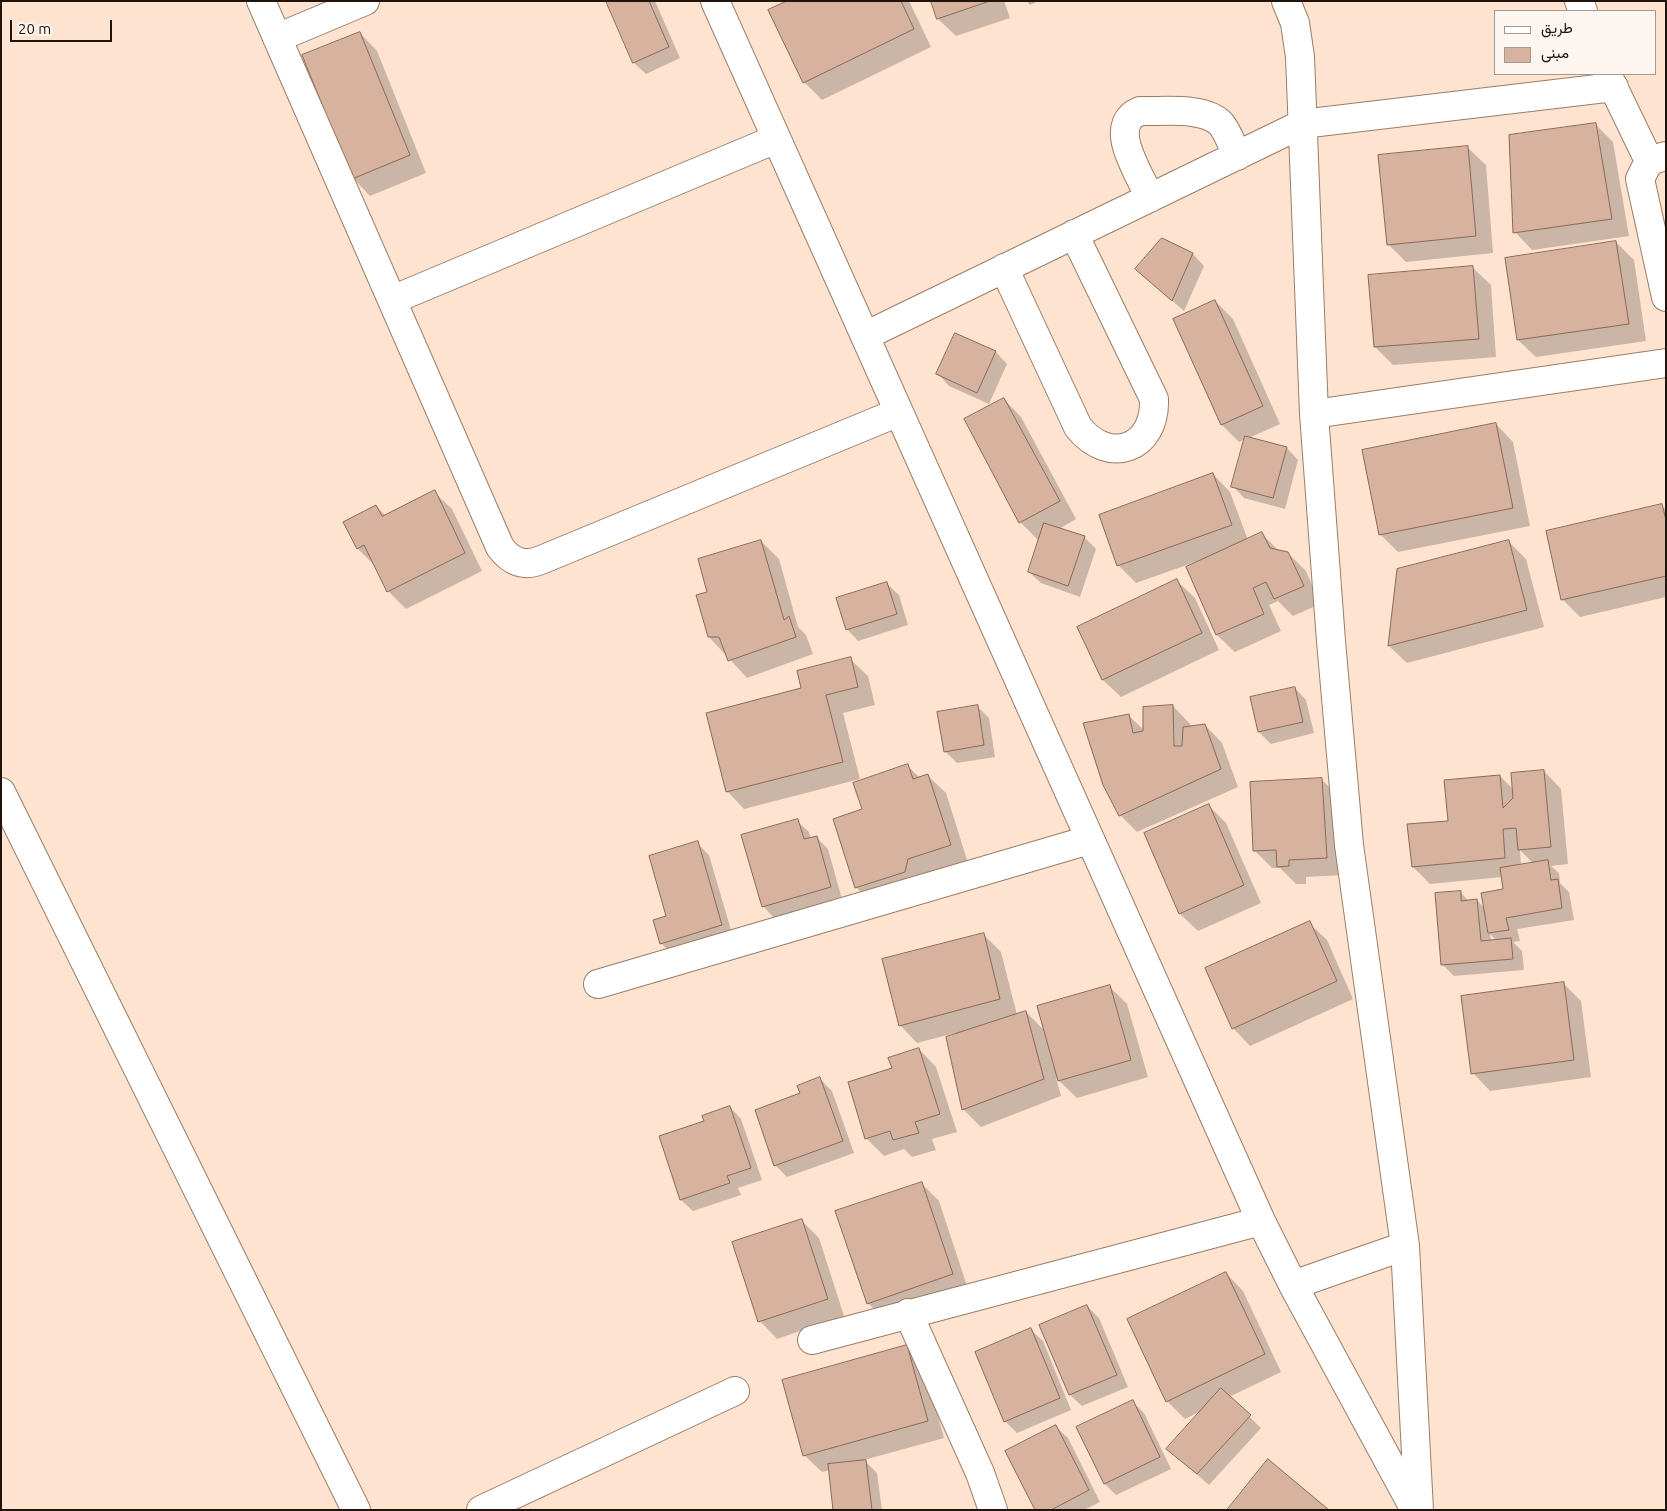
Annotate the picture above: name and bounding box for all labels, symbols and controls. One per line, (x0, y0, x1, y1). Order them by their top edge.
scale bar (12, 10, 115, 42)
legend (1494, 10, 1657, 75)
text: طريق (1541, 19, 1573, 36)
text: 20 m (18, 20, 51, 37)
text: مبنى (1541, 44, 1569, 61)

